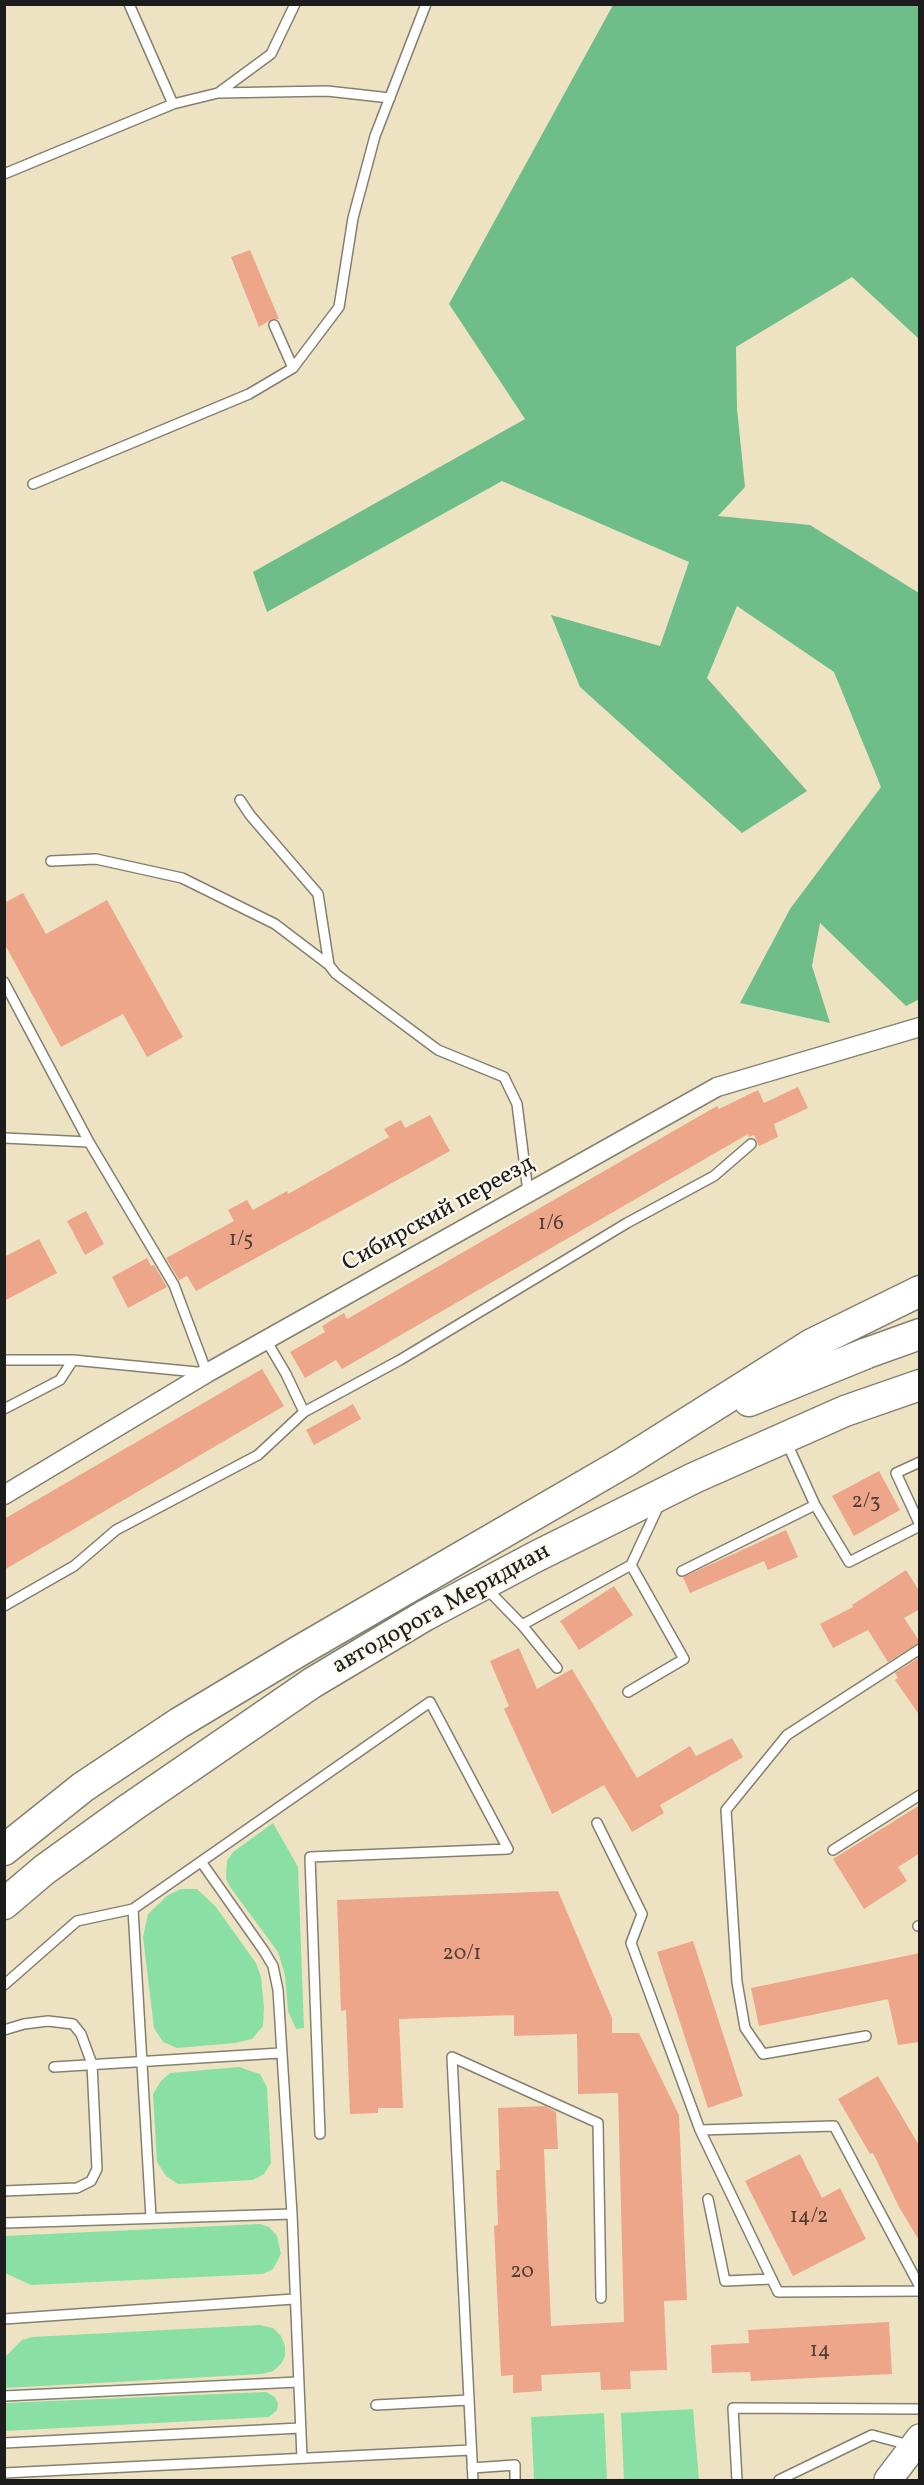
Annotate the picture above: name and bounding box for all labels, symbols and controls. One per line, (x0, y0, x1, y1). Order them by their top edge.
street label: Сибирский переезд (338, 1150, 540, 1280)
house number: 1/6 (538, 1212, 564, 1238)
house number: 1/5 (229, 1228, 253, 1254)
house number: 2/3 (851, 1490, 881, 1516)
street label: автодорога Меридиан (328, 1538, 556, 1682)
house number: 20/1 (443, 1942, 481, 1968)
house number: 14/2 (790, 2205, 828, 2231)
house number: 20 (510, 2260, 534, 2286)
house number: 14 (810, 2339, 830, 2365)

